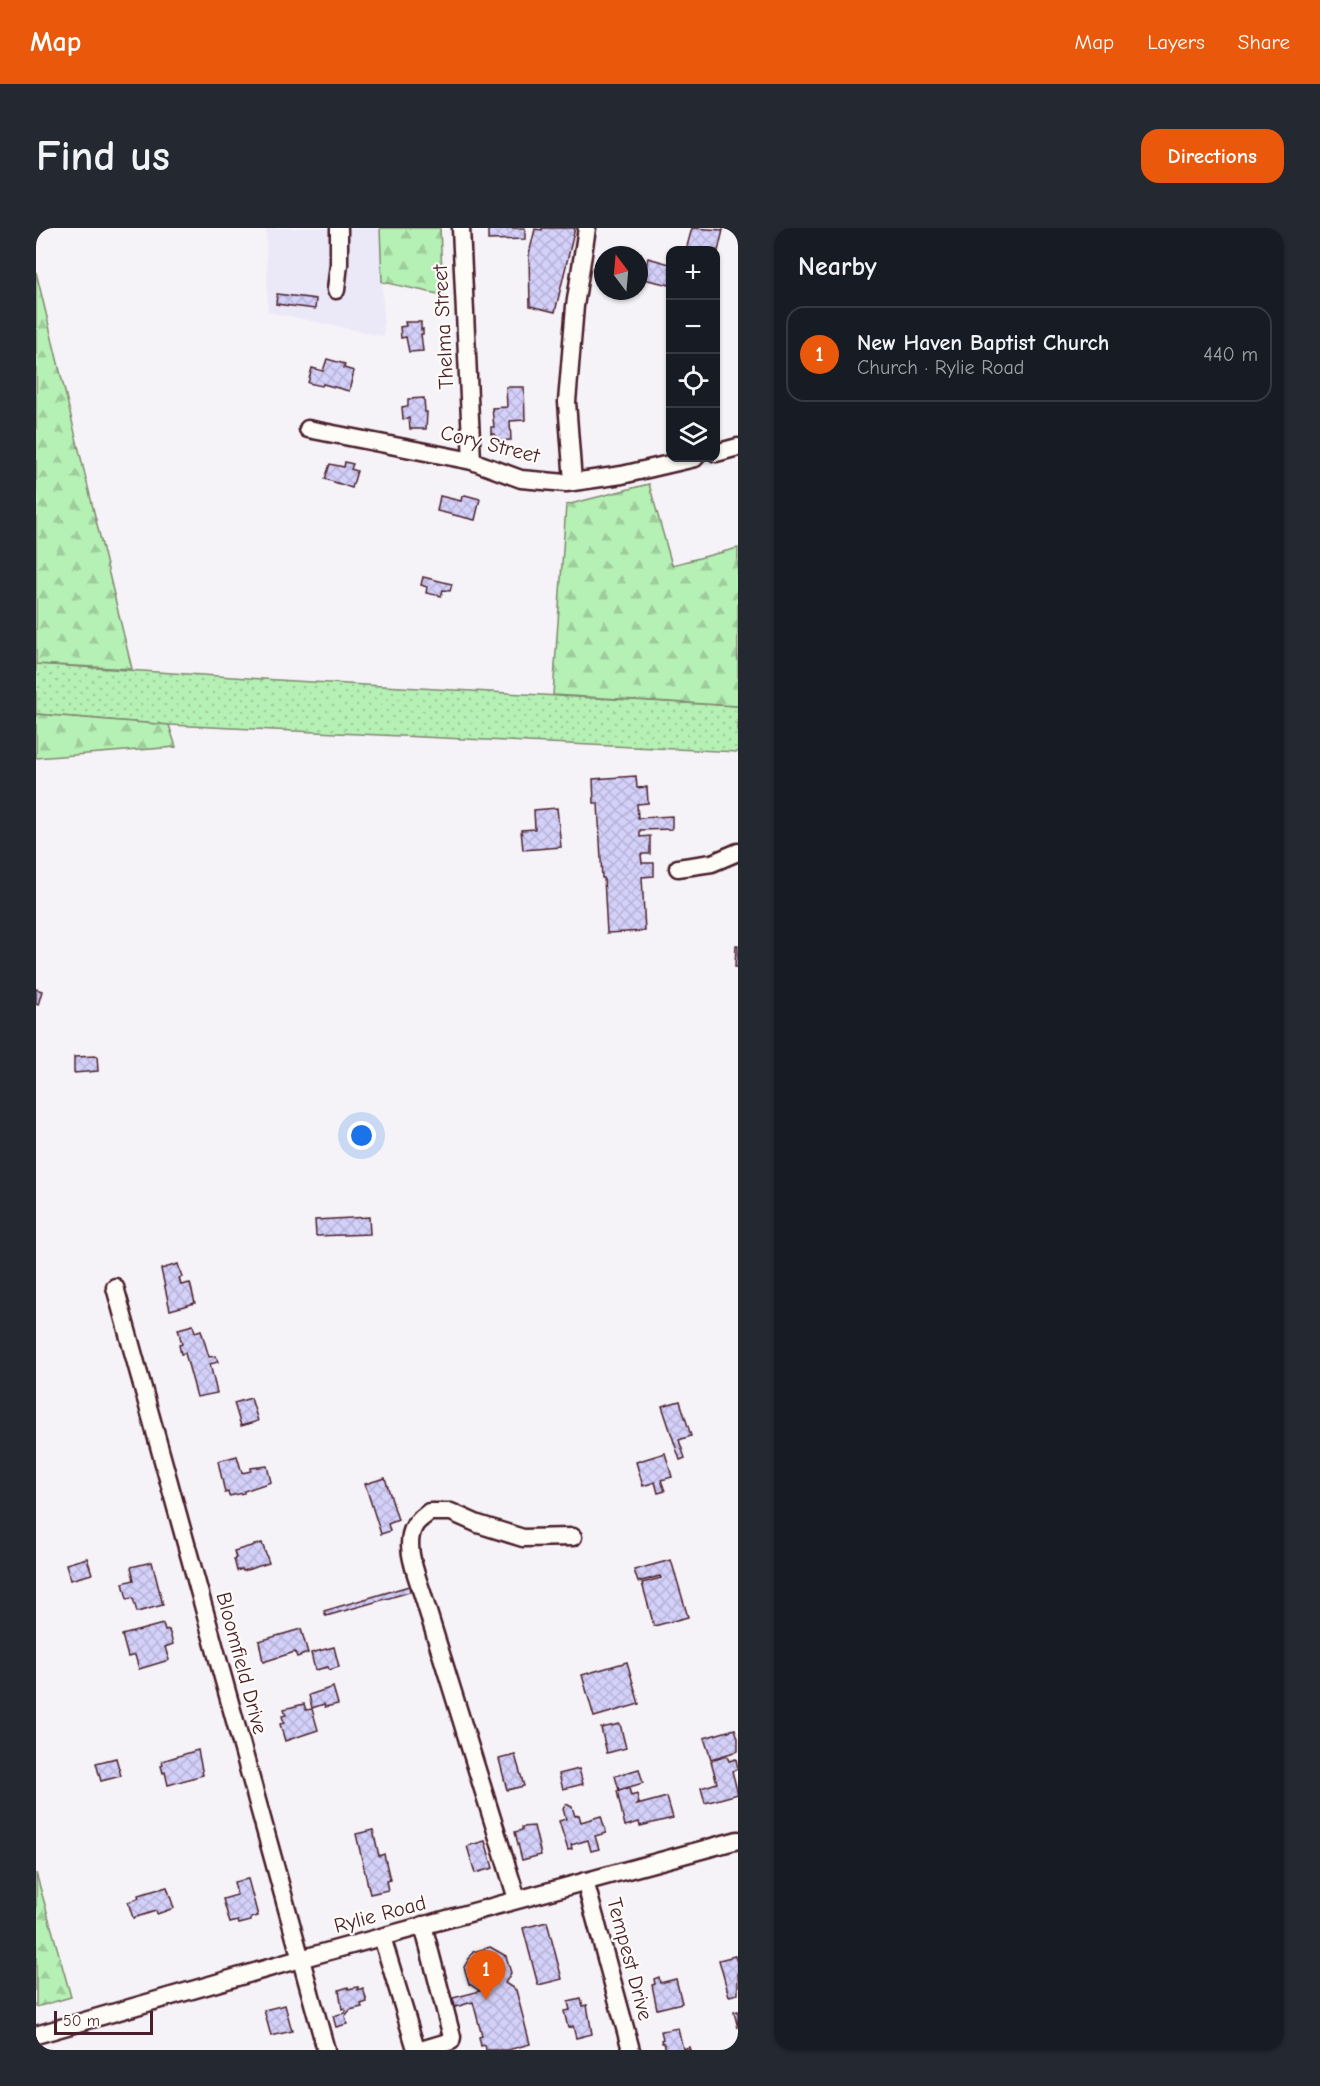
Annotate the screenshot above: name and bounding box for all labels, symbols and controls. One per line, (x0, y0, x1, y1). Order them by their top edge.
text: Map (30, 26, 81, 58)
text: Map (1075, 30, 1114, 54)
text: Layers (1147, 30, 1205, 54)
text: Share (1238, 30, 1290, 54)
button: Directions (1141, 129, 1284, 183)
text: Find us (36, 132, 170, 181)
north arrow (594, 246, 648, 300)
map controls (666, 246, 720, 462)
button: + (666, 246, 720, 300)
text: Nearby (798, 252, 877, 282)
street label: Thelma Street (428, 263, 458, 390)
button: − (666, 300, 720, 354)
text: New Haven Baptist Church (857, 330, 1109, 356)
text: 1 (816, 343, 823, 366)
text: 440 m (1203, 343, 1258, 366)
button: locate (666, 354, 720, 408)
text: Church · Rylie Road (857, 356, 1024, 379)
button: layers (666, 408, 720, 462)
street label: Cory Street (438, 420, 543, 468)
your location (347, 1121, 376, 1150)
street label: Bloomfield Drive (211, 1589, 273, 1737)
street label: Rylie Road (331, 1890, 429, 1938)
street label: Tempest Drive (602, 1895, 658, 2023)
pin: 1 (466, 1950, 506, 2000)
scale bar (54, 2008, 153, 2036)
text: 50 m (63, 2012, 100, 2030)

